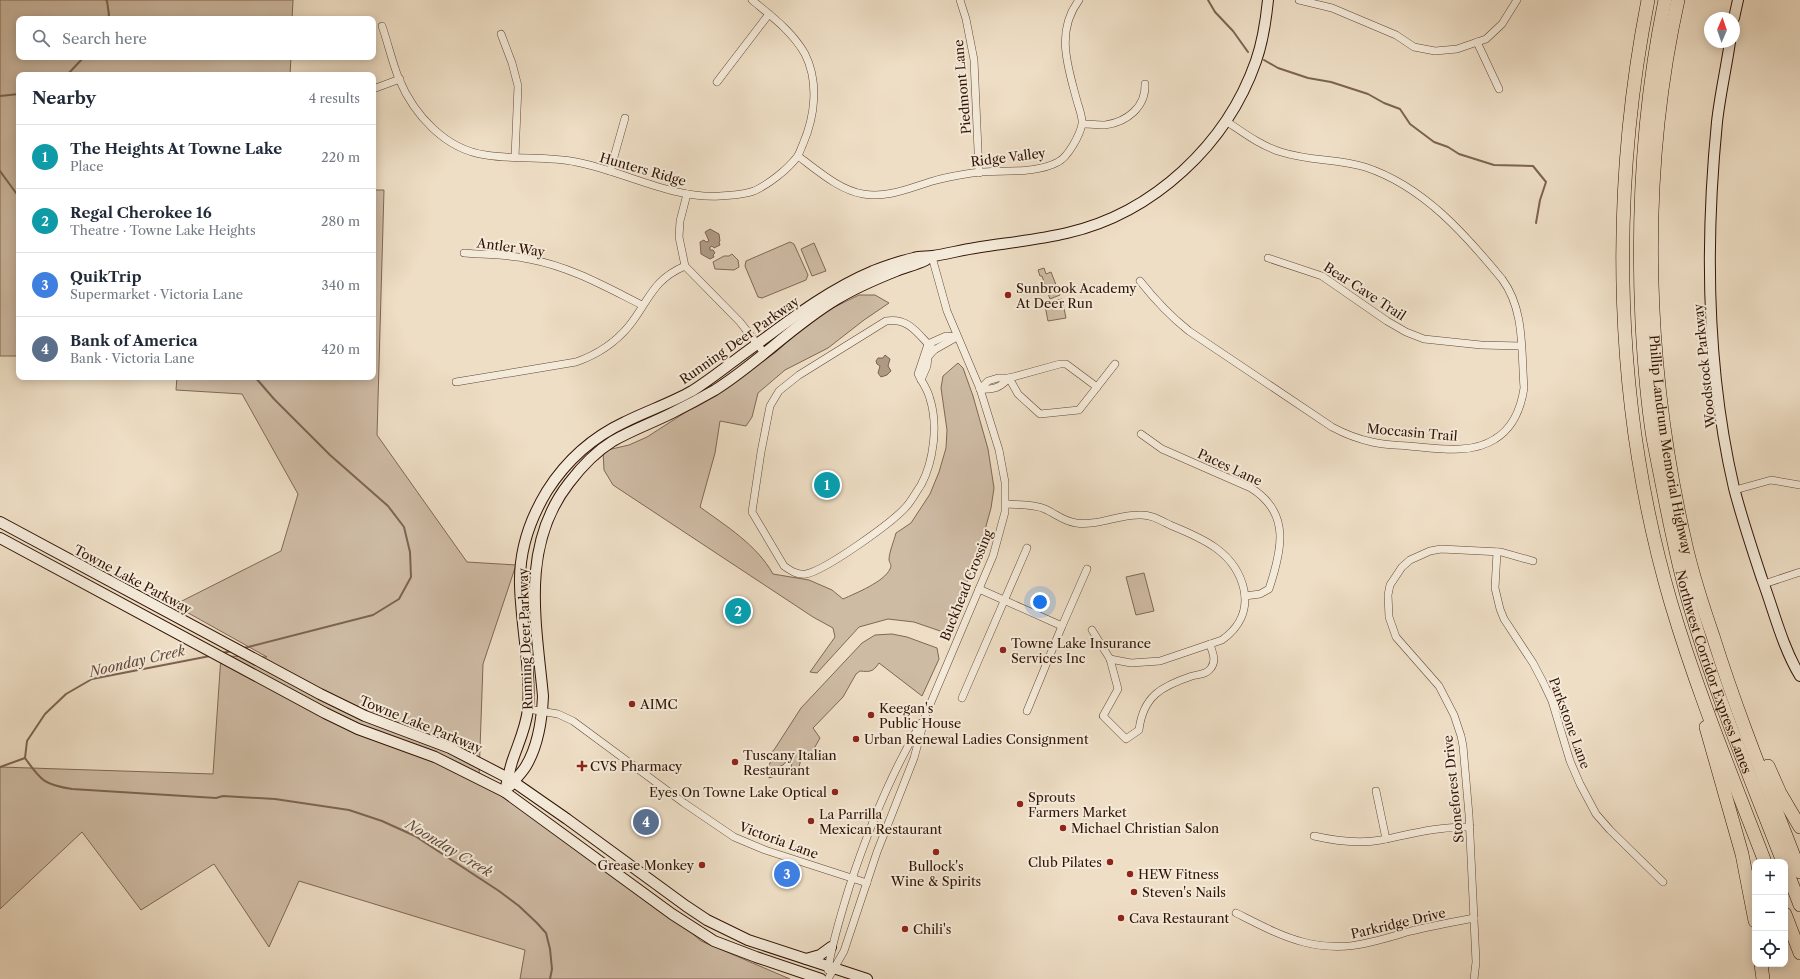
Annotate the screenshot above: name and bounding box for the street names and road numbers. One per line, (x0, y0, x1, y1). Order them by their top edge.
street label: Piedmont Lane (950, 39, 974, 135)
street label: Ridge Valley (970, 144, 1047, 170)
street label: Hunters Ridge (598, 149, 688, 189)
street label: Antler Way (475, 234, 547, 260)
street label: Bear Cave Trail (1321, 259, 1409, 324)
street label: Running Deer Parkway (676, 292, 802, 387)
street label: Woodstock Parkway (1689, 302, 1719, 430)
street label: Phillip Landrum Memorial Highway (1646, 334, 1696, 557)
street label: Moccasin Trail (1366, 420, 1458, 444)
street label: Paces Lane (1195, 445, 1265, 489)
street label: Buckhead Crossing (936, 527, 996, 643)
street label: Towne Lake Parkway (71, 541, 195, 617)
street label: Running Deer Parkway (514, 567, 535, 710)
street label: Northwest Corridor Express Lanes (1672, 568, 1756, 776)
street label: Parkstone Lane (1546, 675, 1594, 771)
street label: Towne Lake Parkway (357, 692, 485, 756)
street label: Stoneforest Drive (1439, 734, 1467, 844)
street label: Victoria Lane (736, 818, 821, 862)
street label: Parkridge Drive (1349, 904, 1447, 942)

